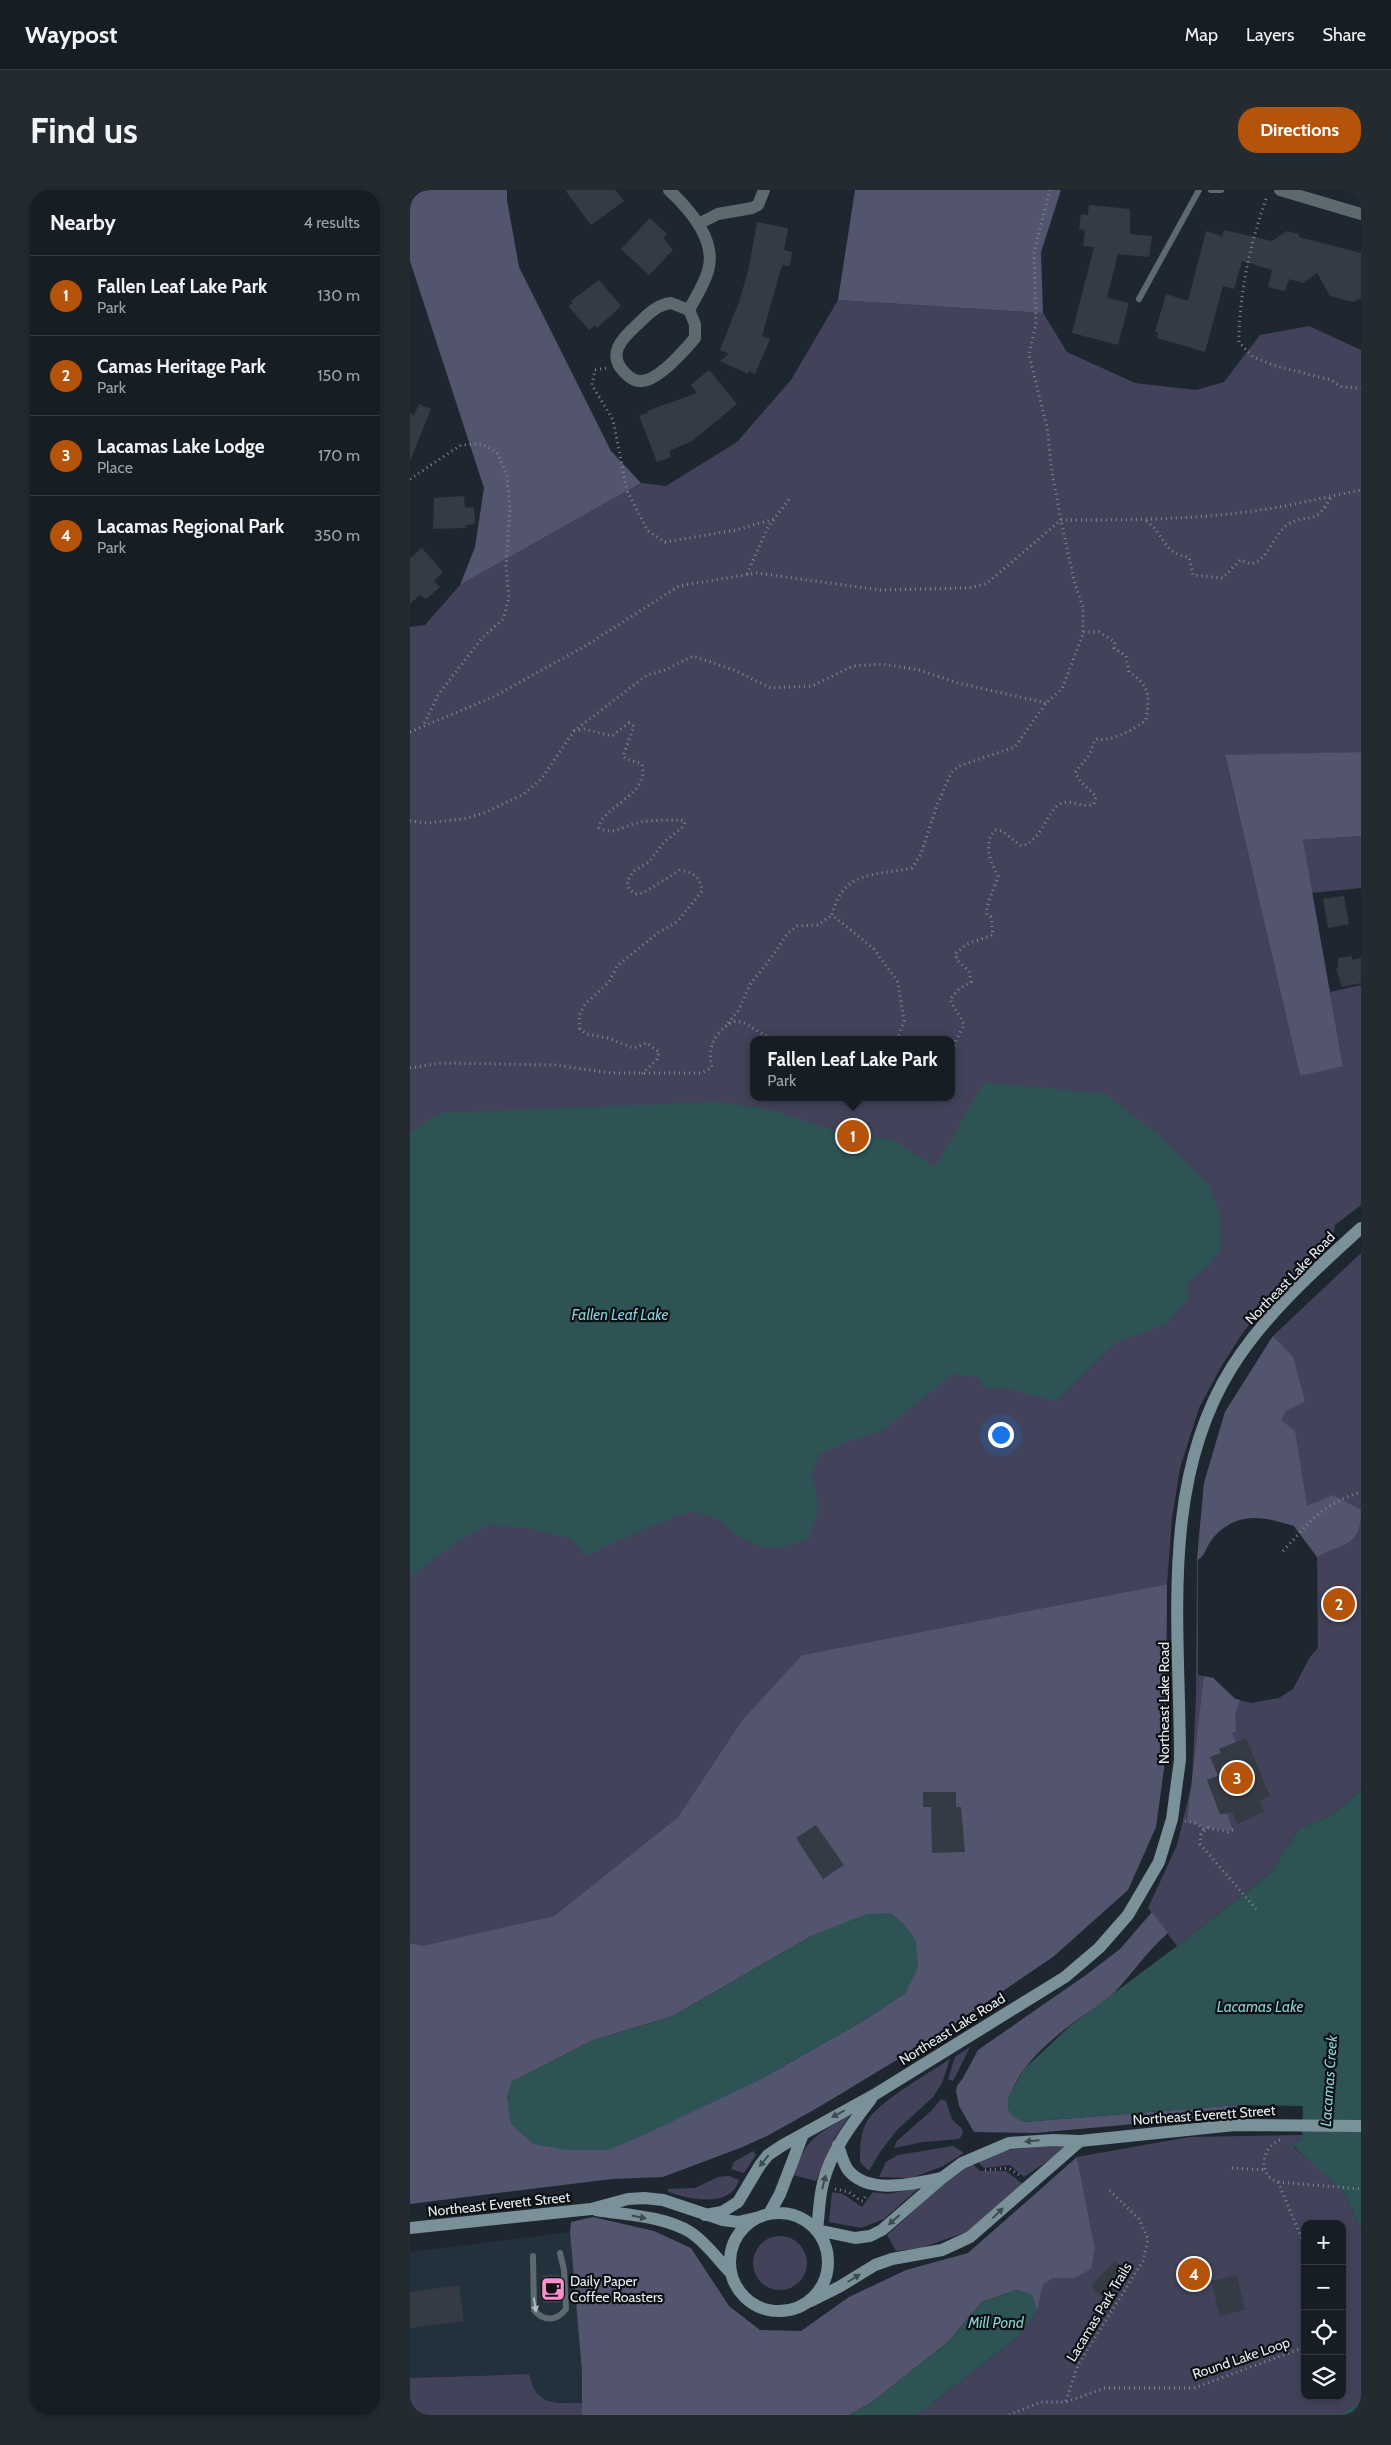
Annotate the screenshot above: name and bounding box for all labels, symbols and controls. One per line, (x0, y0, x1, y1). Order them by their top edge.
text: Waypost (25, 20, 117, 49)
text: Map (1185, 24, 1218, 46)
text: Layers (1246, 24, 1295, 46)
text: Share (1323, 24, 1366, 46)
button: Directions (1238, 107, 1361, 153)
text: Find us (30, 109, 138, 152)
text: Nearby (50, 210, 116, 235)
text: 4 results (303, 213, 360, 232)
text: Fallen Leaf Lake Park (97, 275, 267, 298)
text: 1 (63, 286, 69, 305)
text: 130 m (317, 286, 360, 305)
text: Park (97, 298, 126, 317)
text: Camas Heritage Park (97, 355, 266, 378)
text: 2 (62, 366, 70, 385)
text: 150 m (317, 366, 360, 385)
text: Park (97, 378, 126, 397)
text: Lacamas Lake Lodge (97, 435, 265, 458)
text: 3 (62, 446, 70, 465)
text: 170 m (318, 446, 360, 465)
text: Place (97, 458, 133, 477)
text: Lacamas Regional Park (97, 515, 284, 538)
text: 4 (61, 526, 71, 545)
text: 350 m (314, 526, 360, 545)
text: Park (97, 538, 126, 557)
popup (750, 1036, 955, 1101)
text: Fallen Leaf Lake Park (767, 1048, 938, 1071)
text: Park (767, 1071, 796, 1090)
pin: 1 (837, 1117, 869, 1155)
street label: Northeast Lake Road (1241, 1228, 1339, 1328)
water label: Fallen Leaf Lake (572, 1306, 669, 1324)
your location (988, 1422, 1014, 1448)
pin: 2 (1323, 1585, 1355, 1623)
street label: Northeast Lake Road (1155, 1642, 1173, 1764)
pin: 3 (1221, 1759, 1253, 1797)
street label: Northeast Lake Road (895, 1989, 1009, 2069)
water label: Lacamas Lake (1217, 1998, 1303, 2016)
water label: Lacamas Creek (1317, 2034, 1341, 2127)
street label: Northeast Everett Street (1132, 2101, 1276, 2129)
one-way arrow (831, 2110, 846, 2118)
one-way arrow (1023, 2138, 1039, 2146)
one-way arrow (758, 2155, 769, 2168)
one-way arrow (820, 2174, 828, 2189)
street label: Northeast Everett Street (427, 2188, 571, 2220)
one-way arrow (992, 2207, 1004, 2219)
one-way arrow (632, 2213, 647, 2221)
one-way arrow (888, 2214, 900, 2225)
map controls (1301, 2220, 1346, 2400)
button: + (1301, 2220, 1346, 2265)
pin: 4 (1178, 2255, 1210, 2293)
street label: Lacamas Park Trails (1062, 2259, 1136, 2365)
button: − (1301, 2265, 1346, 2310)
place label: Daily Paper Coffee Roasters (570, 2272, 663, 2306)
one-way arrow (847, 2274, 860, 2283)
cafe icon: Daily Paper Coffee Roasters (540, 2276, 566, 2302)
one-way arrow (532, 2297, 540, 2313)
button: locate (1301, 2310, 1346, 2355)
water label: Mill Pond (967, 2314, 1025, 2332)
street label: Round Lake Loop (1190, 2333, 1292, 2383)
button: layers (1301, 2355, 1346, 2400)

